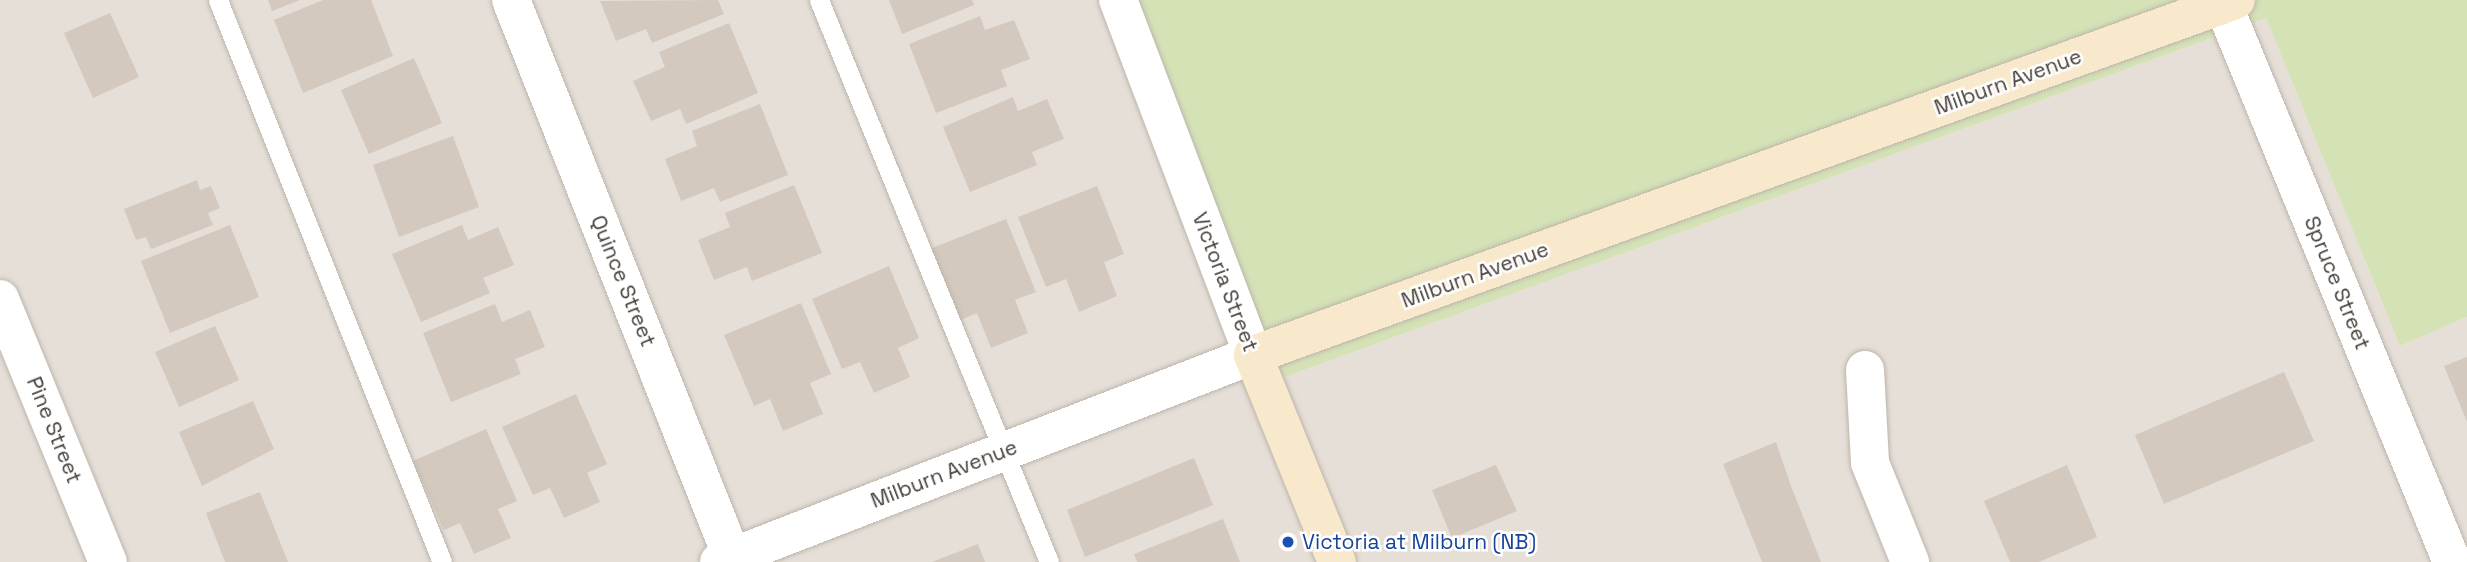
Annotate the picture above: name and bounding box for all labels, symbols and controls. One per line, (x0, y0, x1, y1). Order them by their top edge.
street label: Milburn Avenue (1931, 44, 2085, 120)
street label: Victoria Street (1187, 209, 1263, 355)
street label: Quince Street (585, 212, 661, 350)
street label: Spruce Street (2299, 213, 2375, 353)
street label: Milburn Avenue (1398, 237, 1552, 313)
street label: Pine Street (21, 373, 87, 487)
street label: Milburn Avenue (867, 434, 1021, 514)
place label: Victoria at Milburn (NB) (1302, 529, 1536, 555)
marker: Victoria at Milburn (NB) (1280, 534, 1296, 550)

